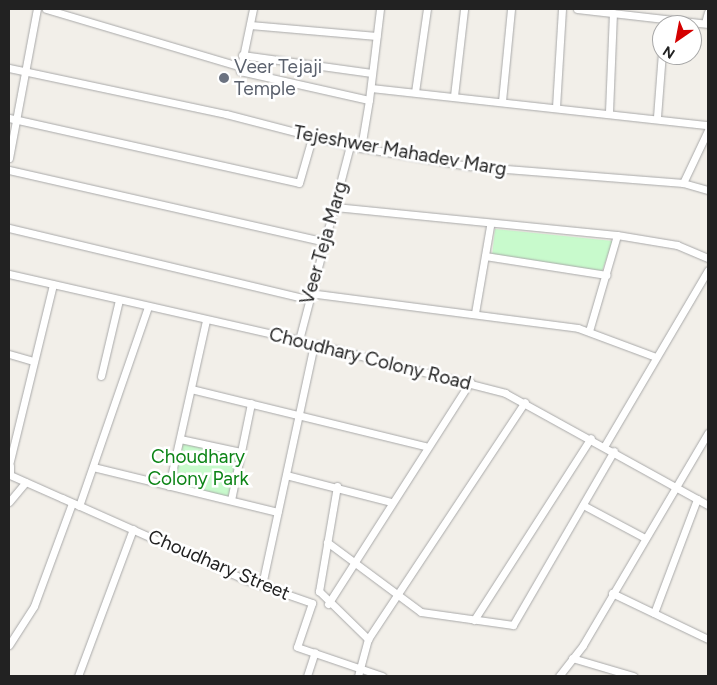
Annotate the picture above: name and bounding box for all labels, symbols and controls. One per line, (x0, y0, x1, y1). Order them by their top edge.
north arrow (652, 15, 702, 65)
text: N (660, 42, 678, 62)
place label: Veer Tejaji Temple (234, 56, 322, 100)
marker: Veer Tejaji Temple (218, 72, 230, 84)
street label: Tejeshwer Mahadev Marg (292, 121, 508, 181)
street label: Veer Teja Marg (296, 179, 352, 307)
street label: Choudhary Colony Road (267, 323, 473, 395)
park label: Choudhary Colony Park (147, 446, 249, 490)
street label: Choudhary Street (145, 525, 293, 605)

